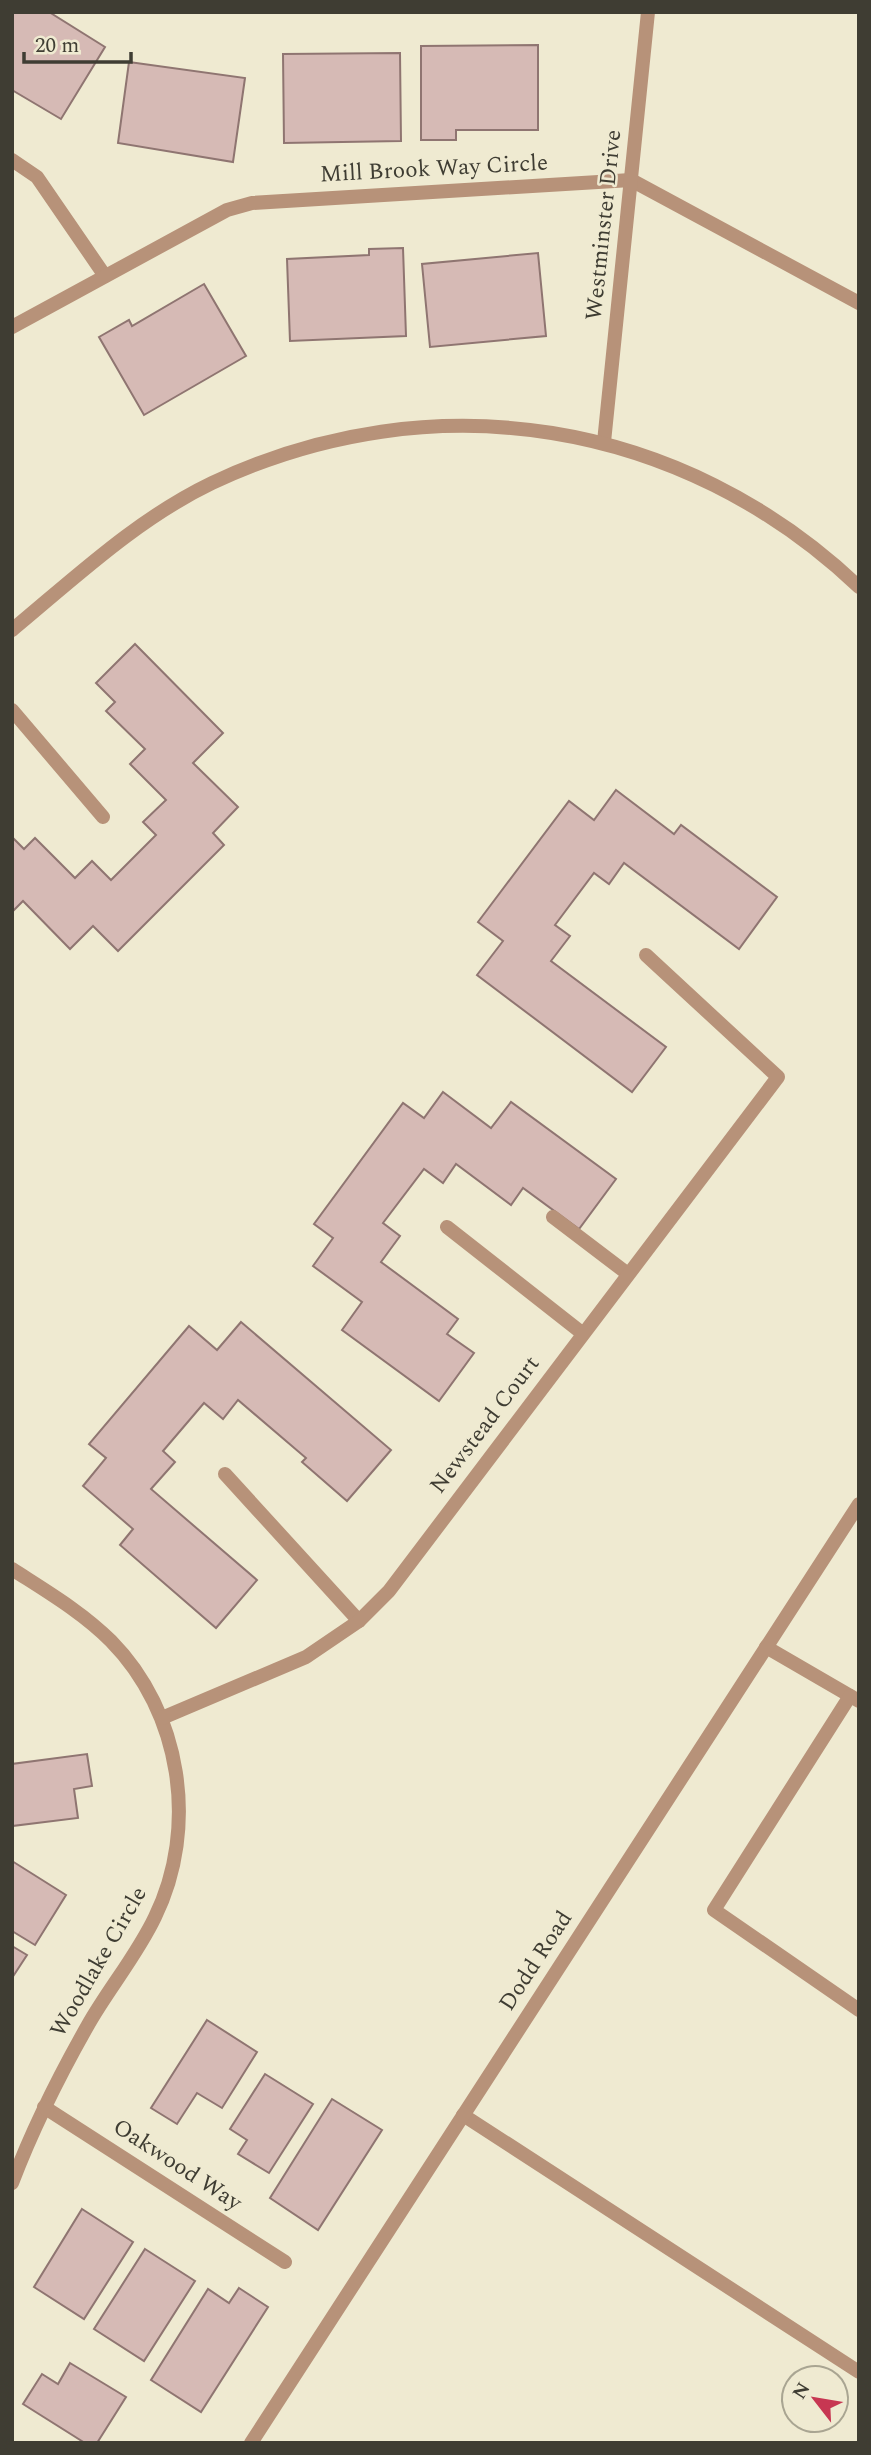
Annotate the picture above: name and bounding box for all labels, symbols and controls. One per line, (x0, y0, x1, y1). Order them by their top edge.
scale bar (24, 21, 131, 65)
text: 20 m (35, 30, 79, 62)
street label: Westminster Drive (577, 128, 631, 322)
street label: Mill Brook Way Circle (319, 146, 549, 192)
street label: Newstead Court (421, 1349, 549, 1501)
street label: Woodlake Circle (42, 1880, 156, 2044)
street label: Dodd Road (490, 1904, 582, 2018)
street label: Oakwood Way (105, 2110, 249, 2220)
north arrow (780, 2364, 850, 2434)
text: N (785, 2377, 818, 2405)

